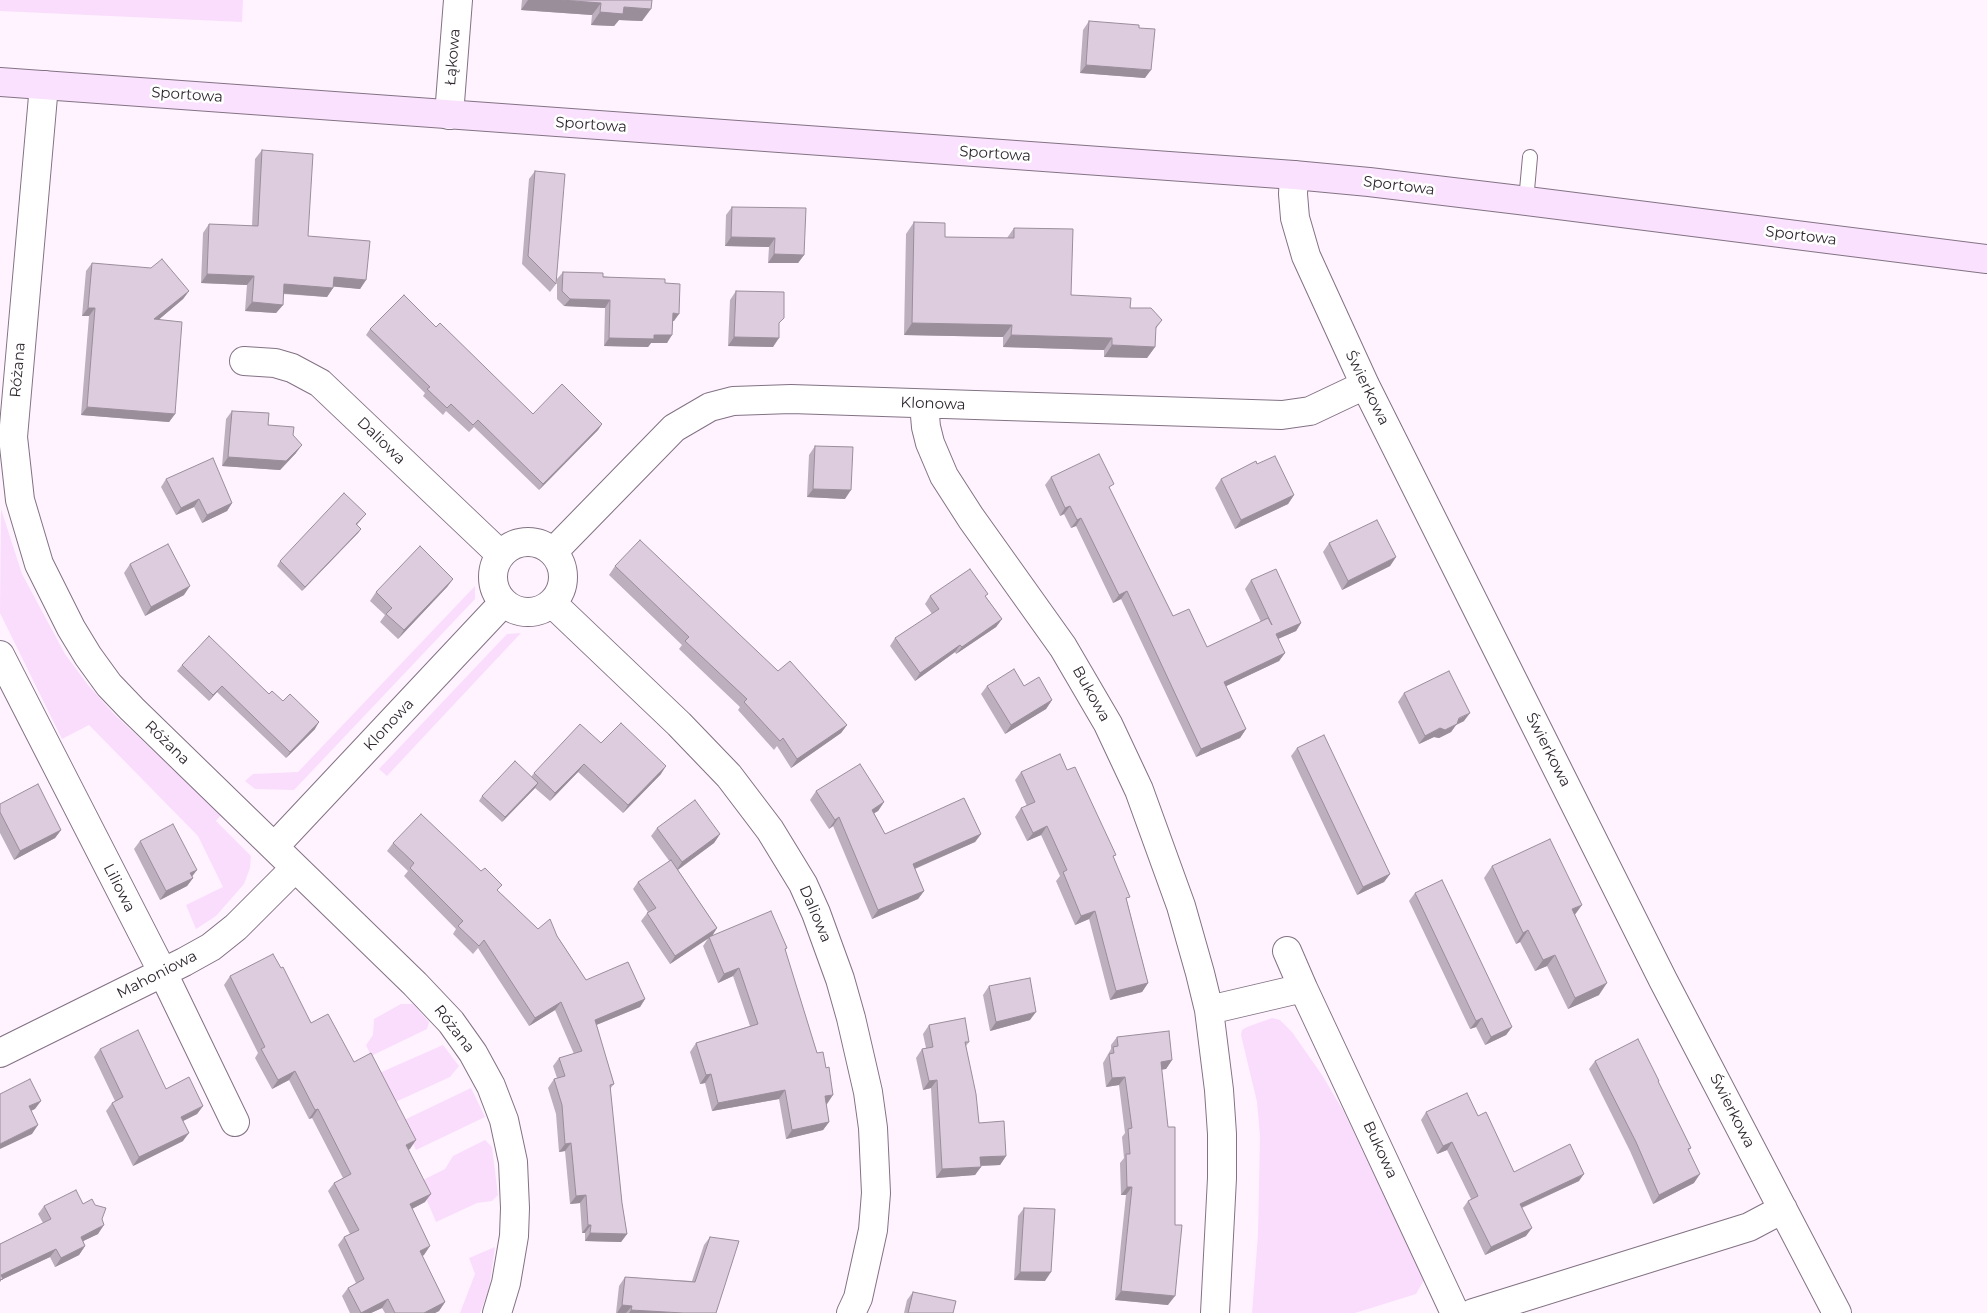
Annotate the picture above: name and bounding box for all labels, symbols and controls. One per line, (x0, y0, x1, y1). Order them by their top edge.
street label: Łąkowa (442, 28, 464, 86)
street label: Sportowa (151, 84, 223, 106)
street label: Sportowa (555, 114, 627, 136)
street label: Sportowa (959, 143, 1031, 165)
street label: Sportowa (1362, 173, 1436, 199)
street label: Sportowa (1764, 223, 1838, 249)
street label: Różana (7, 342, 29, 398)
street label: Świerkowa (1341, 348, 1393, 428)
street label: Klonowa (900, 394, 966, 414)
street label: Daliowa (353, 414, 409, 468)
street label: Bukowa (1068, 663, 1114, 725)
street label: Klonowa (360, 695, 418, 755)
street label: Świerkowa (1522, 710, 1574, 790)
street label: Różana (141, 717, 193, 769)
street label: Liliowa (99, 861, 139, 915)
street label: Daliowa (795, 883, 835, 945)
street label: Mahoniowa (114, 947, 200, 1003)
street label: Różana (430, 1002, 478, 1056)
street label: Świerkowa (1706, 1071, 1758, 1151)
street label: Bukowa (1359, 1119, 1401, 1181)

